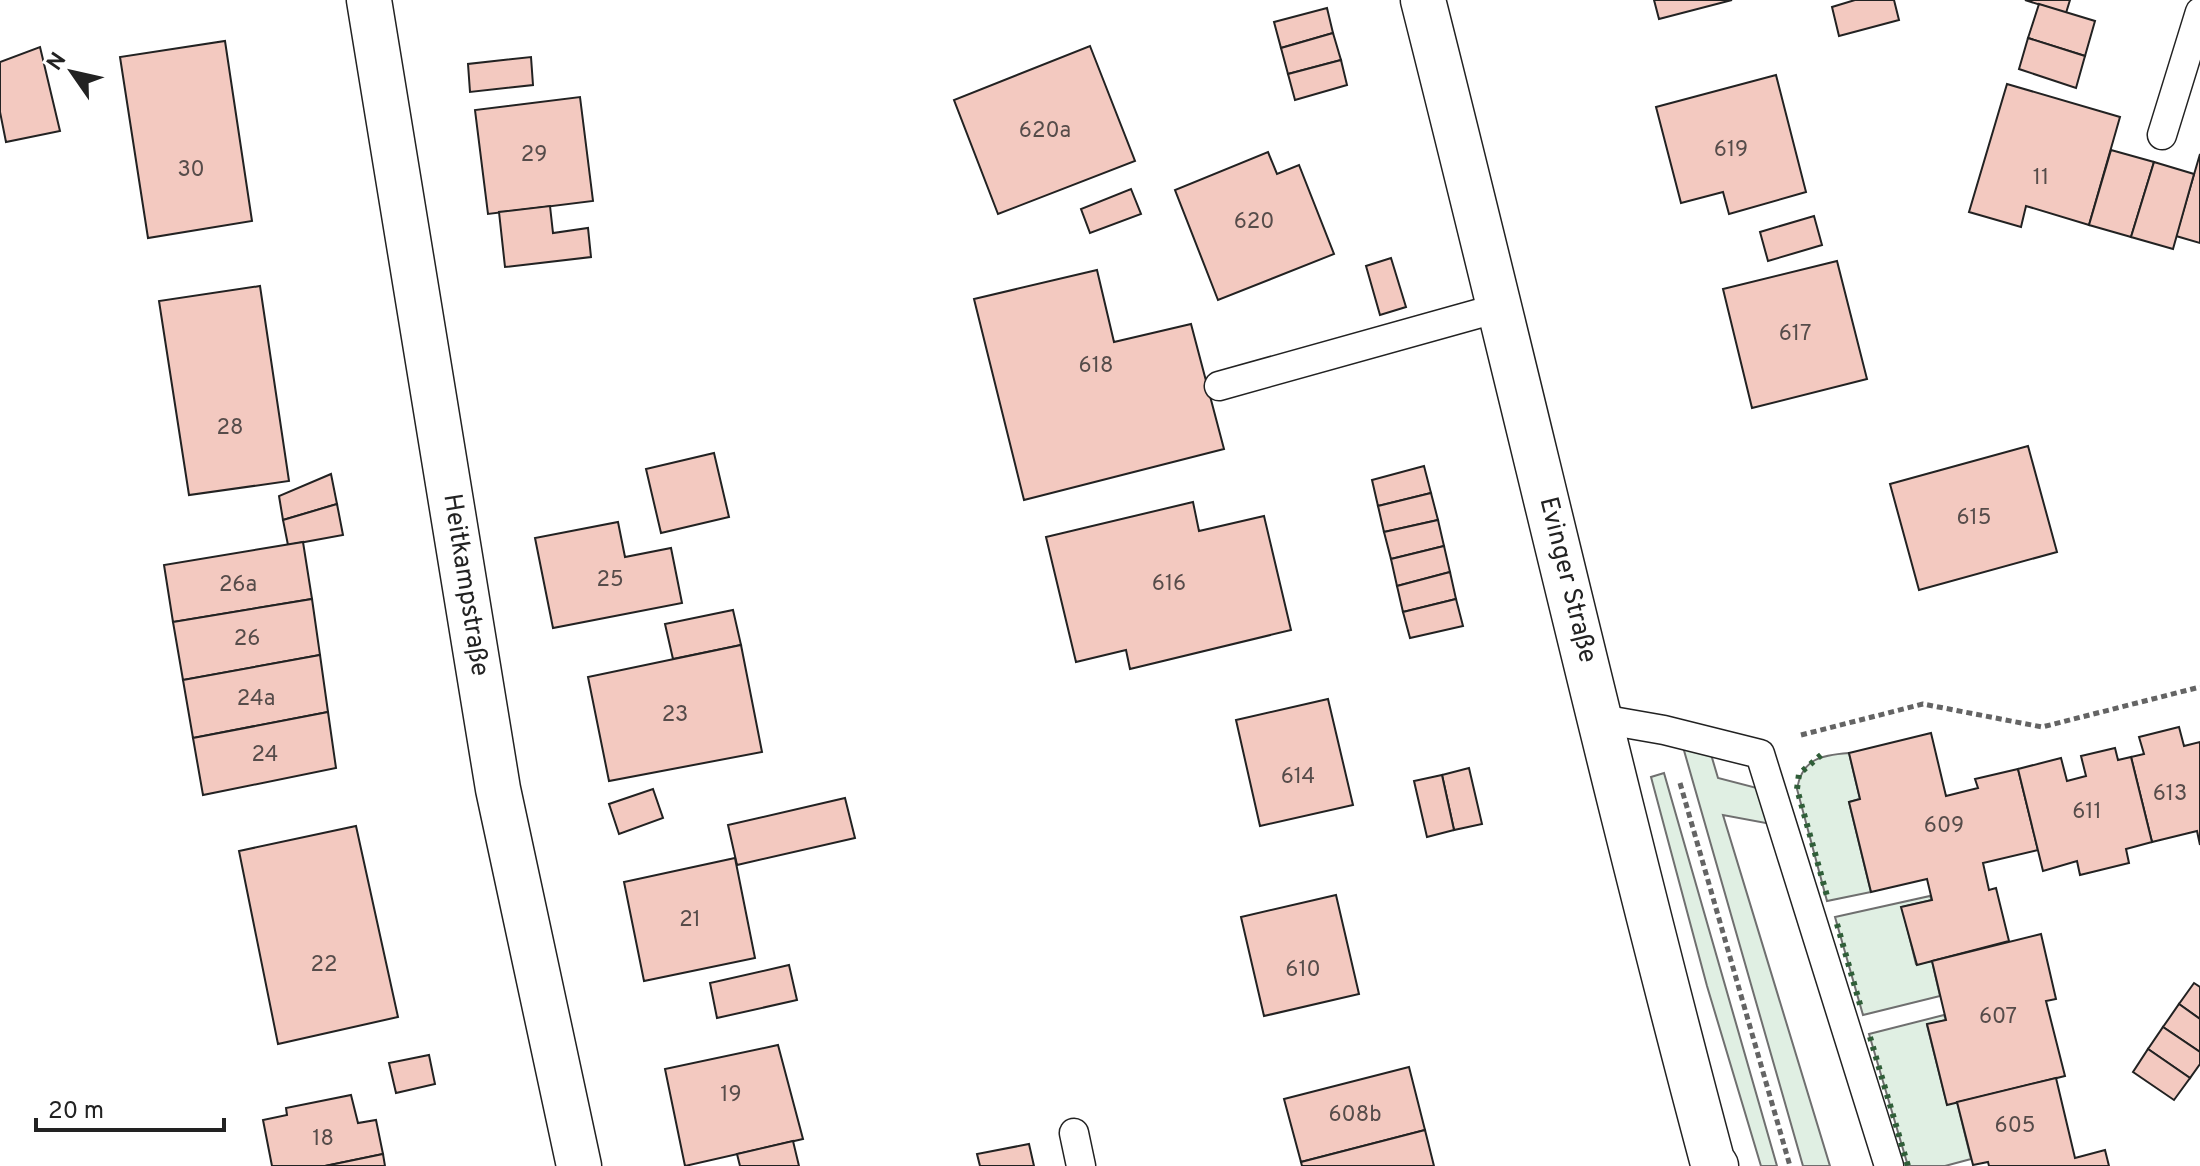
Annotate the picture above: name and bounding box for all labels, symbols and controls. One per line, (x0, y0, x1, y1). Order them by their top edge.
north arrow (32, 32, 112, 112)
text: N (42, 48, 73, 76)
house number: 620a (1019, 118, 1071, 145)
house number: 619 (1714, 137, 1748, 164)
house number: 29 (521, 142, 547, 169)
house number: 30 (177, 157, 205, 184)
house number: 11 (2033, 165, 2049, 192)
house number: 620 (1234, 209, 1274, 236)
house number: 617 (1779, 321, 1811, 348)
house number: 618 (1079, 353, 1113, 380)
house number: 28 (217, 415, 243, 442)
street label: Heitkampstraße (434, 491, 496, 679)
street label: Evinger Straße (1530, 494, 1604, 666)
house number: 615 (1956, 505, 1992, 532)
house number: 25 (596, 567, 624, 594)
house number: 616 (1152, 571, 1186, 598)
house number: 26a (219, 572, 257, 599)
house number: 26 (234, 626, 260, 653)
house number: 24a (237, 686, 275, 713)
house number: 23 (662, 702, 688, 729)
house number: 24 (252, 742, 278, 769)
house number: 614 (1281, 764, 1315, 791)
house number: 613 (2153, 781, 2187, 808)
house number: 611 (2072, 799, 2102, 826)
house number: 609 (1924, 813, 1964, 840)
house number: 21 (679, 907, 701, 934)
house number: 22 (311, 952, 337, 979)
house number: 610 (1285, 957, 1321, 984)
house number: 607 (1979, 1004, 2017, 1031)
scale bar (36, 1082, 224, 1132)
house number: 19 (720, 1082, 742, 1109)
text: 20 m (48, 1097, 104, 1127)
house number: 608b (1328, 1102, 1382, 1129)
house number: 605 (1995, 1113, 2035, 1140)
house number: 18 (312, 1126, 334, 1153)

